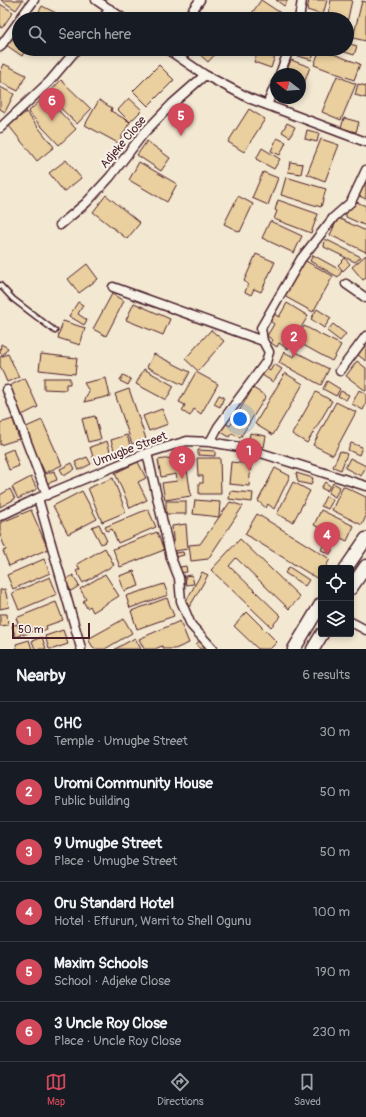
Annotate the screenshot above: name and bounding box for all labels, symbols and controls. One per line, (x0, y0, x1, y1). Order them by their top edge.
search box (12, 12, 354, 56)
icon: search (26, 23, 48, 45)
text: Search here (58, 25, 131, 44)
north arrow (270, 68, 306, 104)
pin: 6 (39, 88, 65, 121)
pin: 5 (168, 103, 194, 136)
street label: Adjeke Close (97, 113, 150, 172)
pin: 2 (281, 324, 307, 357)
your location (230, 409, 250, 429)
street label: Umugbe Street (91, 428, 169, 470)
pin: 1 (236, 438, 262, 471)
pin: 3 (169, 446, 195, 479)
pin: 4 (314, 522, 340, 555)
map controls (318, 565, 354, 637)
button: locate (318, 565, 354, 601)
button: layers (318, 601, 354, 637)
scale bar (12, 621, 90, 640)
text: 50 m (18, 623, 44, 636)
text: Nearby (16, 665, 65, 686)
text: 6 results (303, 667, 350, 683)
text: CHC (54, 714, 82, 733)
text: 1 (26, 724, 32, 740)
text: 30 m (320, 724, 350, 740)
text: Temple · Umugbe Street (54, 733, 188, 749)
text: Uromi Community House (54, 774, 213, 793)
text: 2 (25, 784, 33, 800)
text: 50 m (320, 784, 350, 800)
text: Public building (54, 793, 130, 809)
text: 9 Umugbe Street (54, 834, 162, 853)
text: 3 (25, 844, 33, 860)
text: 50 m (320, 844, 350, 860)
text: Place · Umugbe Street (54, 853, 177, 869)
text: Oru Standard Hotel (54, 894, 174, 913)
text: 4 (25, 904, 33, 920)
text: 100 m (313, 904, 350, 920)
text: Hotel · Effurun, Warri to Shell Ogunu (54, 913, 251, 929)
text: Maxim Schools (54, 954, 148, 973)
text: 5 (25, 964, 33, 980)
text: 190 m (315, 964, 350, 980)
text: School · Adjeke Close (54, 973, 170, 989)
text: 3 Uncle Roy Close (54, 1014, 167, 1033)
text: 6 (25, 1024, 33, 1040)
text: 230 m (313, 1024, 350, 1040)
text: Place · Uncle Roy Close (54, 1033, 181, 1049)
tab: Map (45, 1071, 67, 1108)
tab: Directions (157, 1071, 204, 1108)
tab: Saved (294, 1071, 321, 1108)

